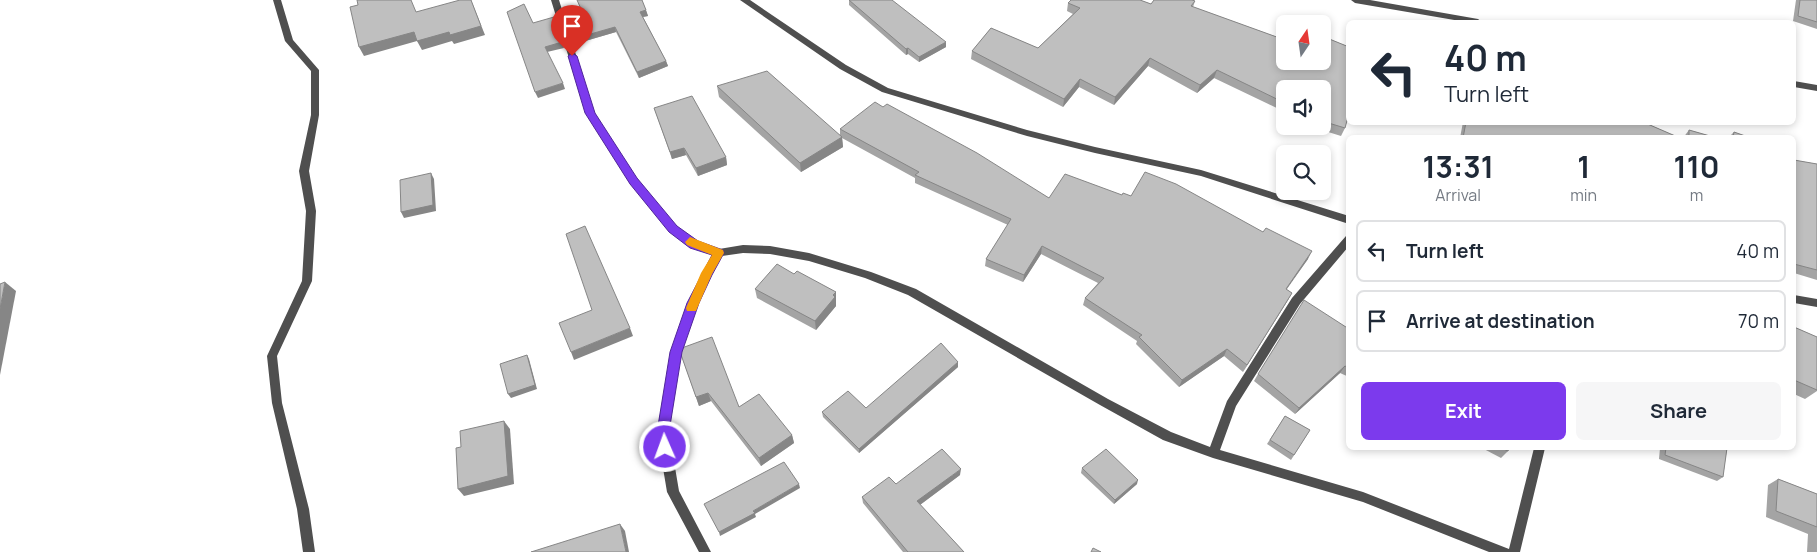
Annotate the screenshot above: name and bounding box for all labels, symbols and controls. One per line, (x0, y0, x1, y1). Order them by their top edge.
pin (551, 5, 593, 56)
icon: arrive (558, 12, 586, 40)
north arrow (1276, 15, 1331, 70)
map controls (1276, 15, 1331, 200)
text: 40 m (1444, 34, 1527, 82)
icon: left (1361, 40, 1426, 105)
text: Turn left (1444, 79, 1529, 109)
button: sound (1276, 80, 1331, 135)
button: search (1276, 145, 1331, 200)
text: 13:31 (1422, 146, 1494, 187)
text: 1 (1577, 146, 1590, 187)
text: 110 (1674, 146, 1720, 187)
text: Arrival (1435, 184, 1481, 206)
text: min (1570, 184, 1597, 206)
text: m (1690, 184, 1703, 206)
icon: left (1363, 237, 1391, 265)
text: Turn left (1406, 238, 1484, 264)
text: 40 m (1736, 238, 1779, 264)
icon: arrive (1363, 307, 1391, 335)
text: Arrive at destination (1406, 308, 1595, 334)
text: 70 m (1738, 308, 1779, 334)
button: Exit (1361, 382, 1566, 440)
button: Share (1576, 382, 1781, 440)
position arrow (638, 420, 690, 472)

